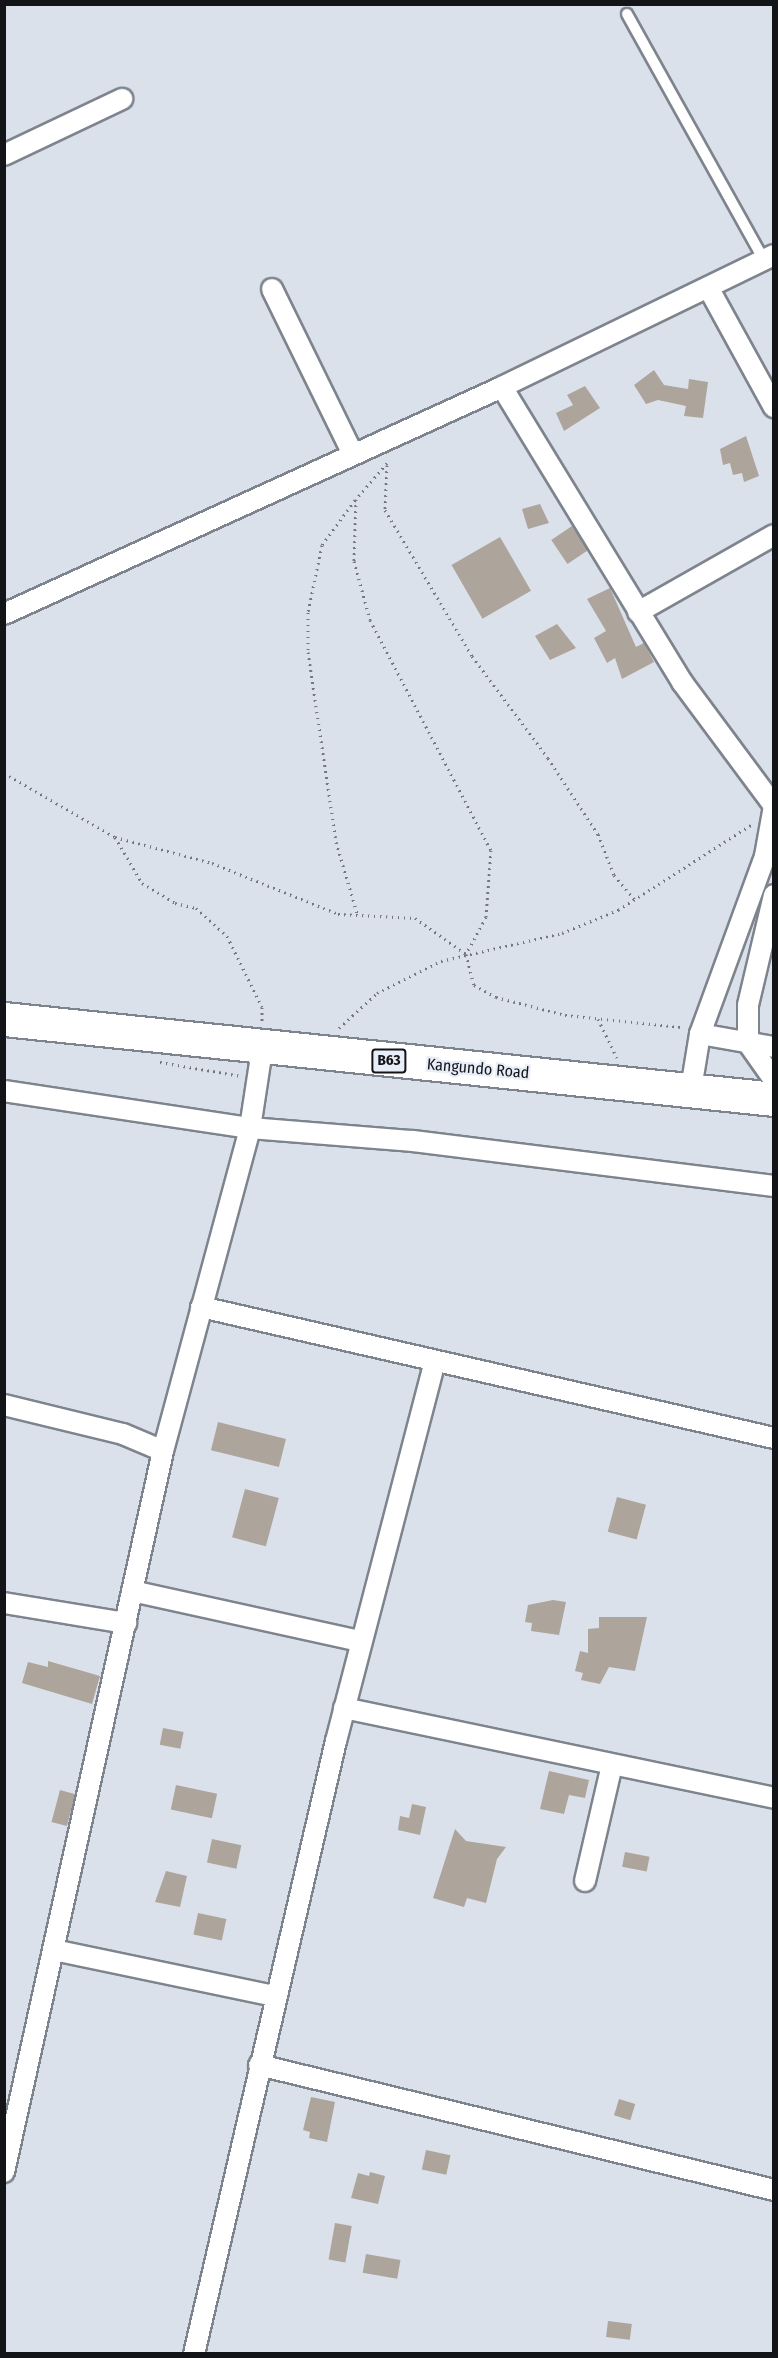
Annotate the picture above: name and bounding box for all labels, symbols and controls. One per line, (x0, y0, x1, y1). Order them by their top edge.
road number: B63 (371, 1049, 407, 1073)
street label: Kangundo Road (426, 1055, 530, 1083)

